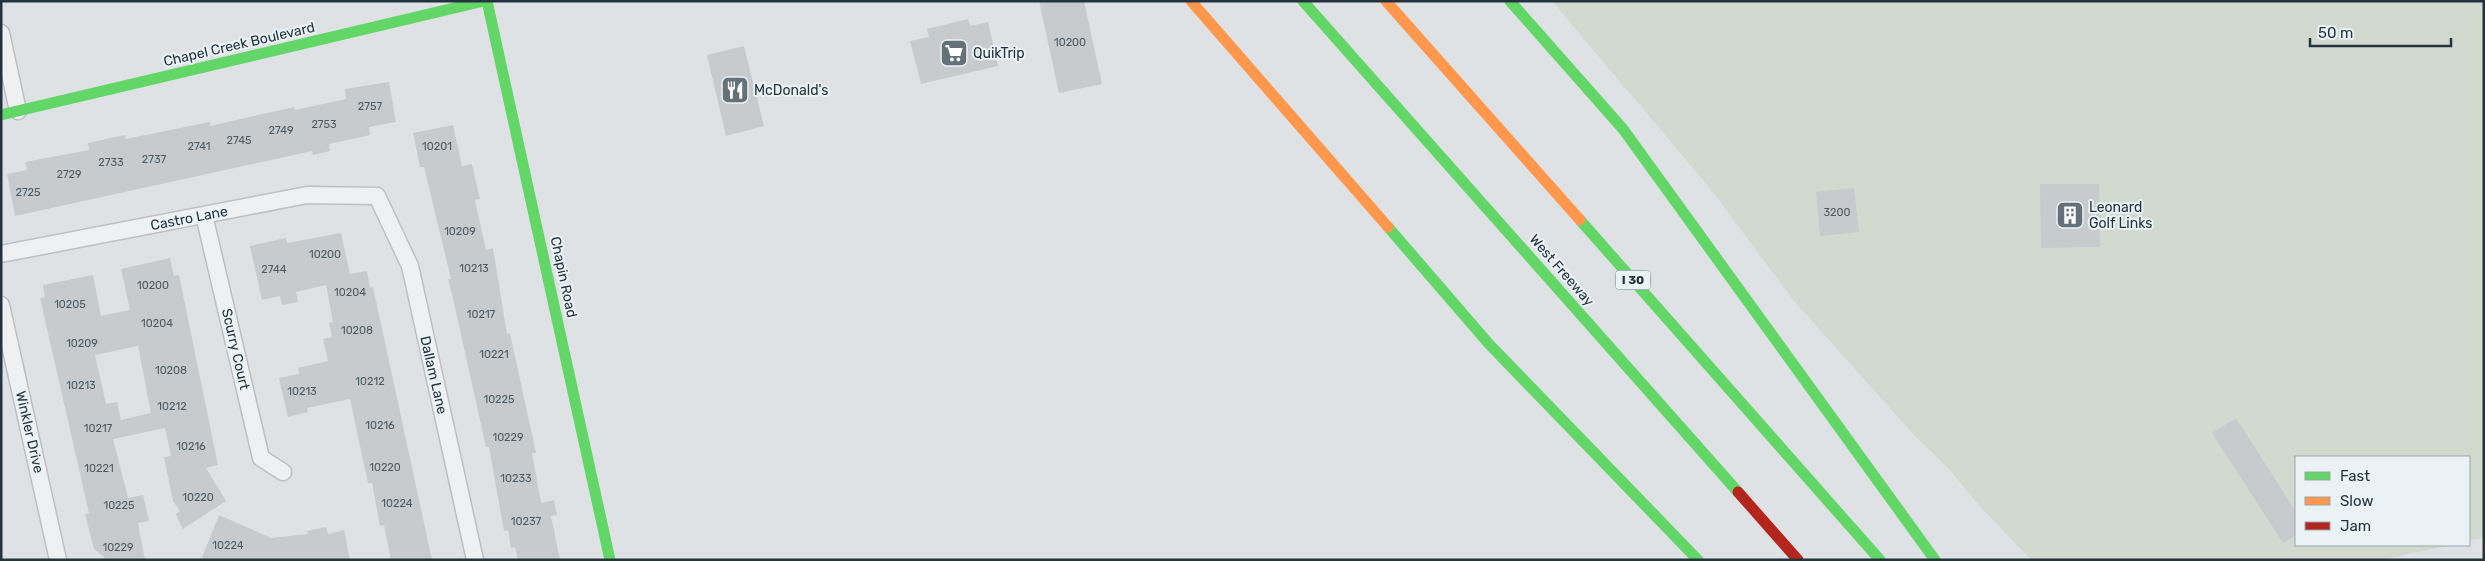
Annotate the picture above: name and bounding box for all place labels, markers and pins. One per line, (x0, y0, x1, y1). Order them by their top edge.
supermarket icon: QuikTrip (939, 38, 969, 68)
place label: QuikTrip (973, 45, 1025, 62)
restaurant icon: McDonald's (720, 75, 750, 105)
place label: McDonald's (754, 82, 828, 99)
place label: Leonard Golf Links (2089, 199, 2152, 232)
building icon: Leonard Golf Links (2055, 200, 2085, 230)

